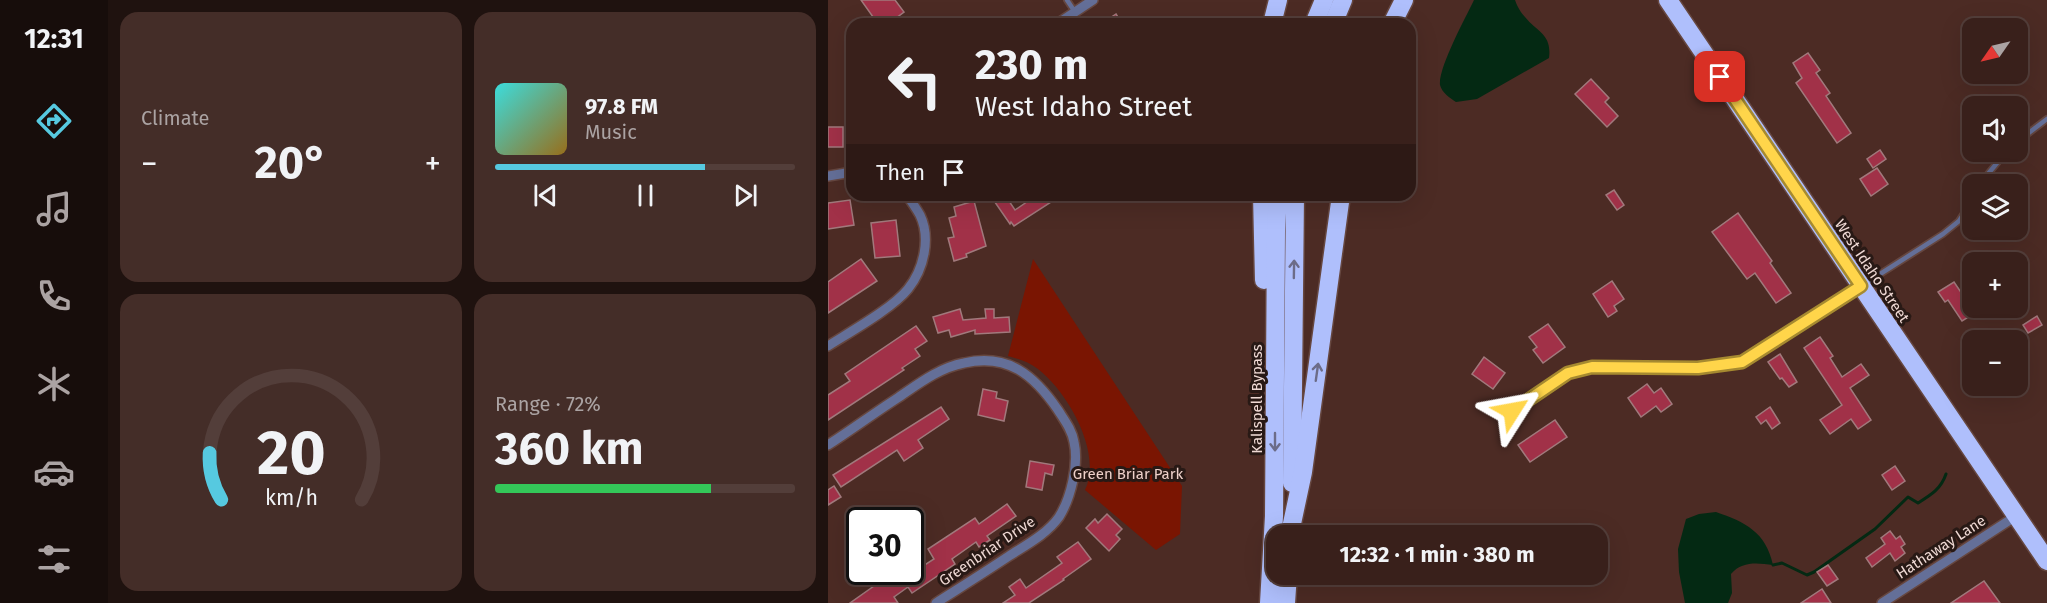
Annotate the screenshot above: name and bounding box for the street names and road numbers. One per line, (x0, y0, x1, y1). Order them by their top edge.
street label: West Idaho Street (1831, 216, 1914, 326)
street label: Kalispell Bypass (1248, 344, 1266, 454)
street label: Hathaway Lane (1893, 511, 1989, 583)
street label: Greenbriar Drive (936, 512, 1038, 590)

